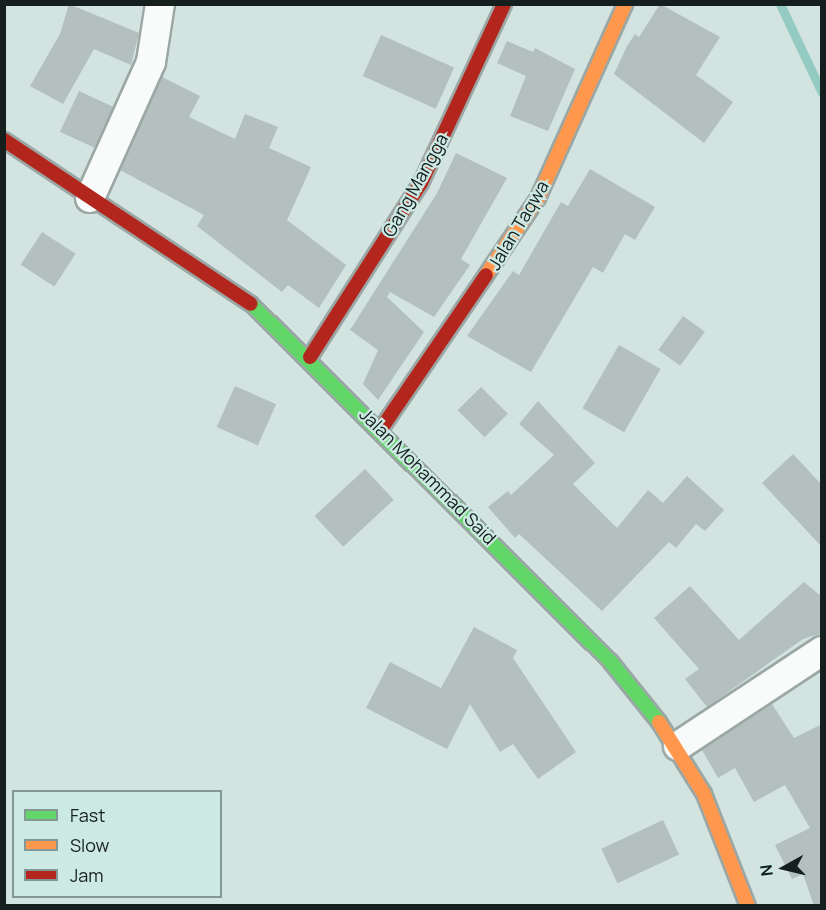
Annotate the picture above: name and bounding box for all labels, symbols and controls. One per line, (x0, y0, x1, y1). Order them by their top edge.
street label: Gang Mangga (378, 130, 452, 240)
street label: Jalan Taqwa (483, 176, 553, 274)
street label: Jalan Mohammad Said (355, 403, 501, 549)
legend (12, 790, 222, 898)
text: Fast (70, 803, 105, 827)
text: Slow (70, 833, 109, 857)
north arrow (754, 838, 814, 898)
text: Jam (70, 863, 104, 887)
text: N (754, 863, 778, 878)

